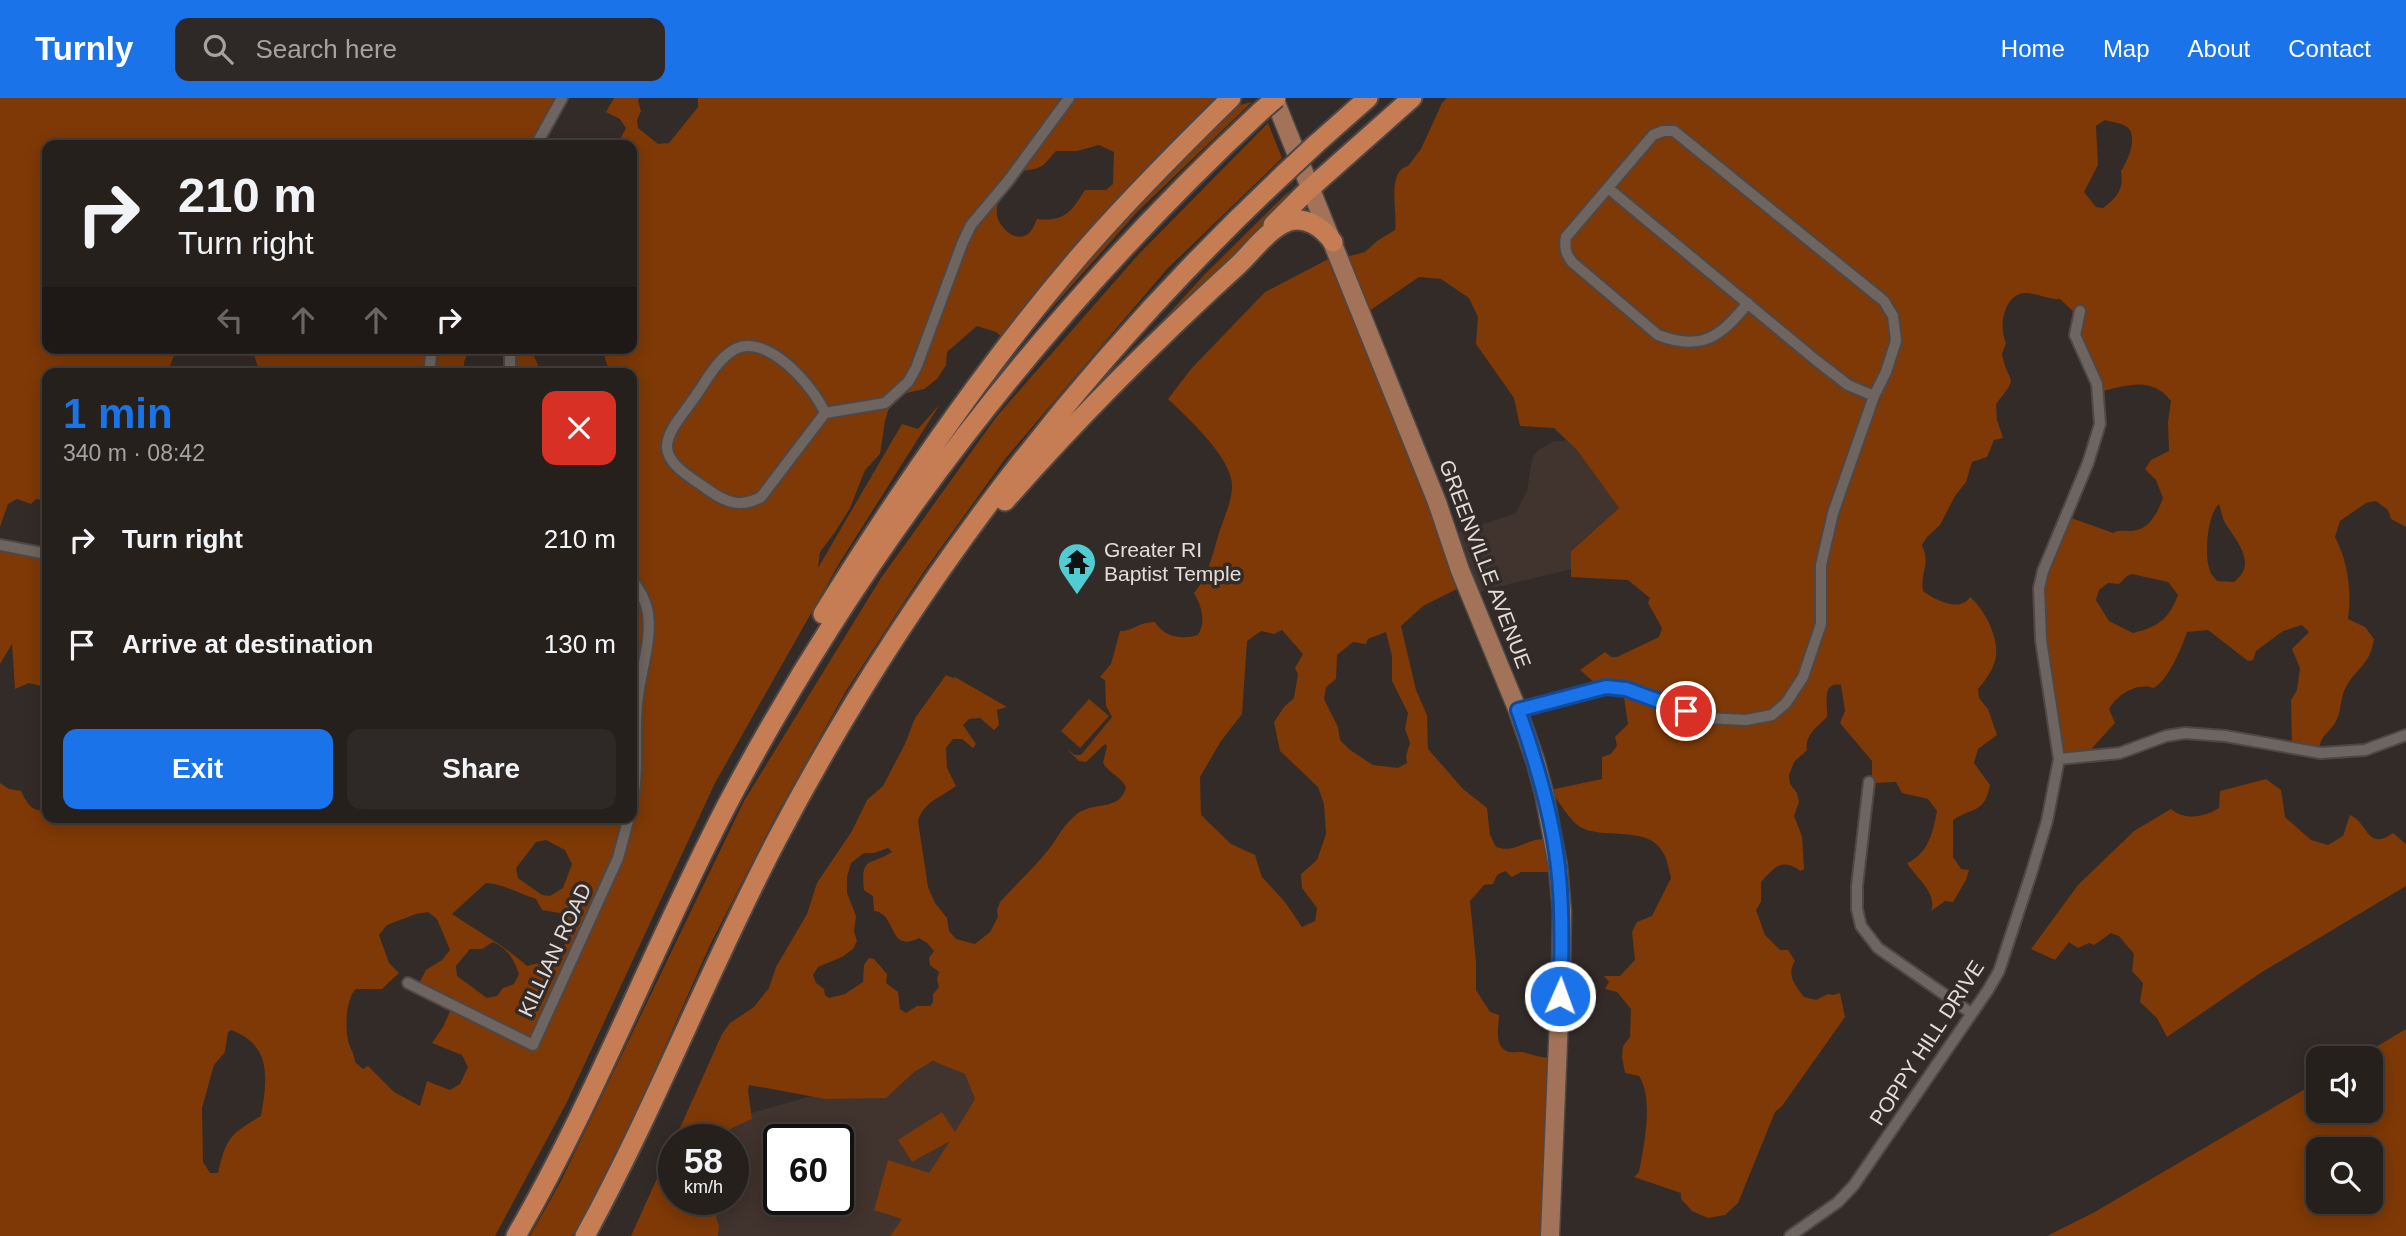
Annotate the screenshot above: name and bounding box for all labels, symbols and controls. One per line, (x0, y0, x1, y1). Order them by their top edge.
search box (175, 18, 665, 81)
text: Turnly (35, 30, 133, 67)
icon: search (199, 30, 237, 68)
text: Search here (255, 34, 397, 64)
text: Home (2001, 35, 2065, 62)
text: Map (2103, 35, 2150, 62)
text: About (2188, 35, 2250, 62)
text: Contact (2288, 35, 2371, 62)
icon: right (63, 168, 154, 259)
text: 210 m (178, 168, 317, 222)
text: Turn right (178, 225, 314, 261)
icon: left (211, 301, 249, 339)
icon: ahead (284, 301, 322, 339)
icon: ahead (357, 301, 395, 339)
icon: right (430, 301, 468, 339)
text: 1 min (63, 390, 173, 437)
button: close (542, 391, 616, 465)
text: 340 m · 08:42 (63, 440, 205, 466)
street label: GREENVILLE AVENUE (1435, 456, 1536, 671)
icon: right (63, 521, 101, 559)
text: Turn right (122, 524, 243, 554)
text: 210 m (544, 524, 616, 554)
place label: Greater RI Baptist Temple (1104, 538, 1241, 585)
temple icon: Greater RI Baptist Temple (1056, 541, 1098, 596)
icon: arrive (63, 626, 101, 664)
text: Arrive at destination (122, 629, 373, 659)
text: 130 m (544, 629, 616, 659)
pin (1656, 681, 1716, 741)
icon: arrive (1667, 692, 1705, 730)
button: Exit (63, 729, 333, 809)
button: Share (347, 729, 616, 809)
street label: KILLIAN ROAD (514, 879, 596, 1020)
street label: POPPY HILL DRIVE (1865, 956, 1988, 1129)
position arrow (1523, 959, 1597, 1033)
map controls (2306, 1046, 2383, 1214)
button: sound (2306, 1046, 2383, 1123)
speed limit sign: 60 (763, 1124, 854, 1215)
button: search (2306, 1137, 2383, 1214)
text: 58 (684, 1141, 723, 1180)
text: km/h (684, 1177, 723, 1197)

